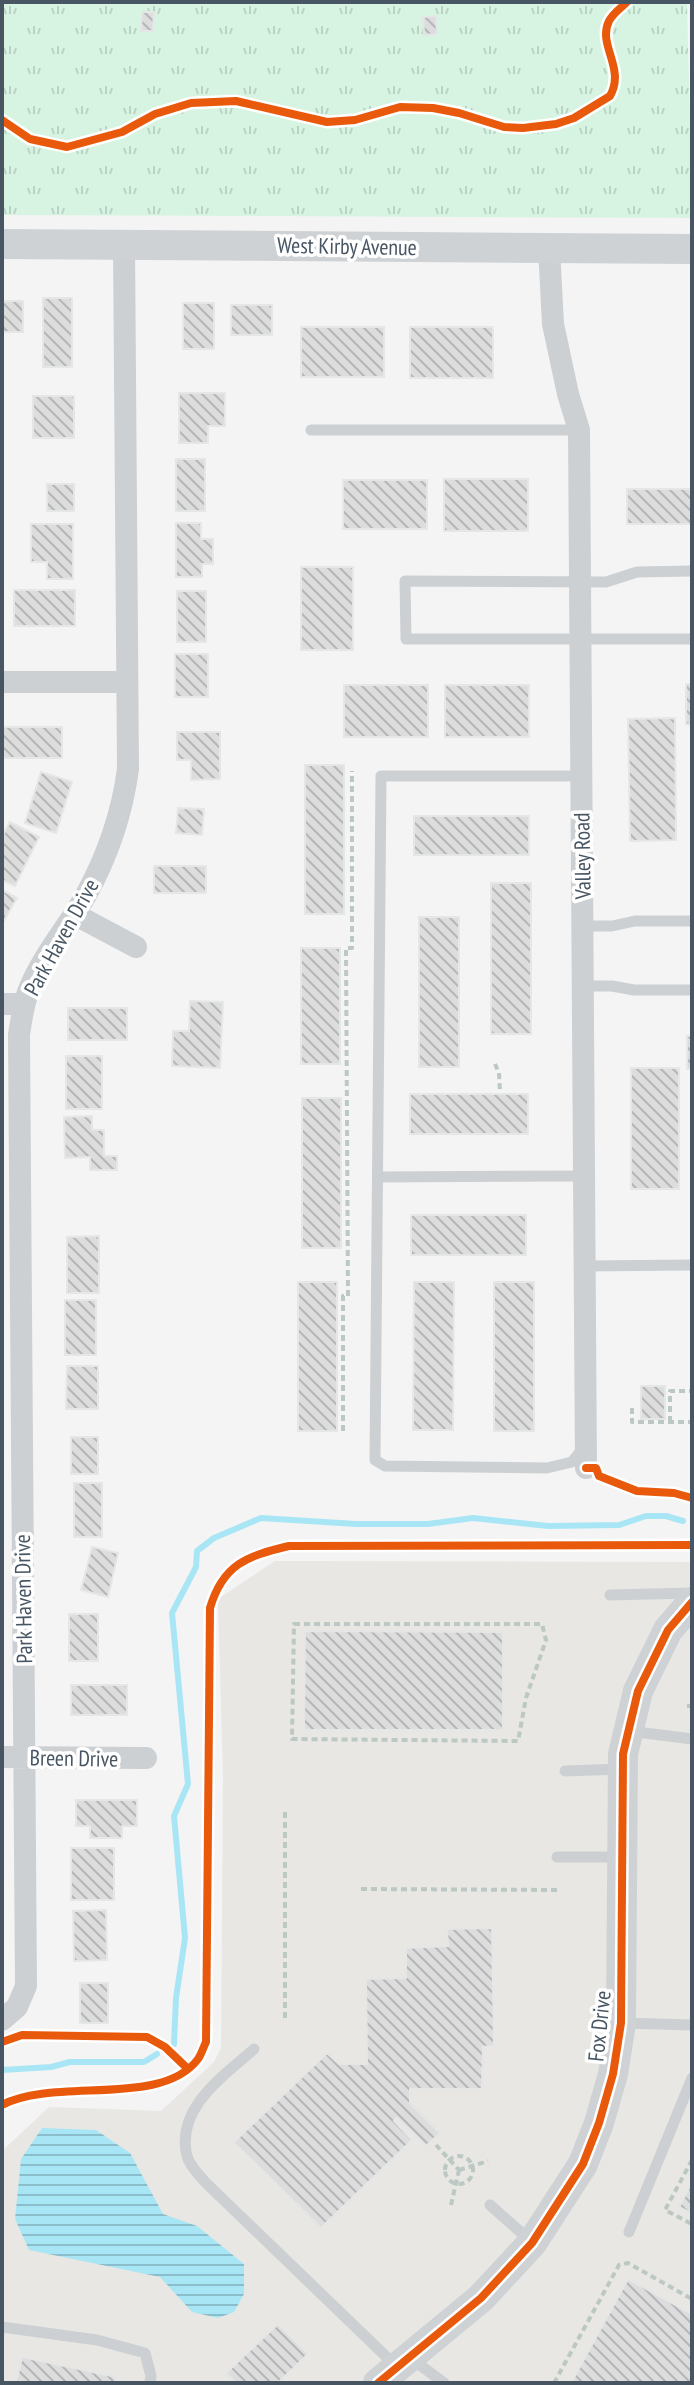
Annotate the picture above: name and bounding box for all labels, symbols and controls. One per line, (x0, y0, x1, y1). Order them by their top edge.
street label: West Kirby Avenue (277, 231, 417, 261)
street label: Valley Road (567, 812, 597, 901)
street label: Park Haven Drive (17, 874, 105, 1000)
street label: Park Haven Drive (8, 1534, 38, 1664)
street label: Breen Drive (29, 1743, 119, 1773)
street label: Fox Drive (581, 1989, 617, 2063)

